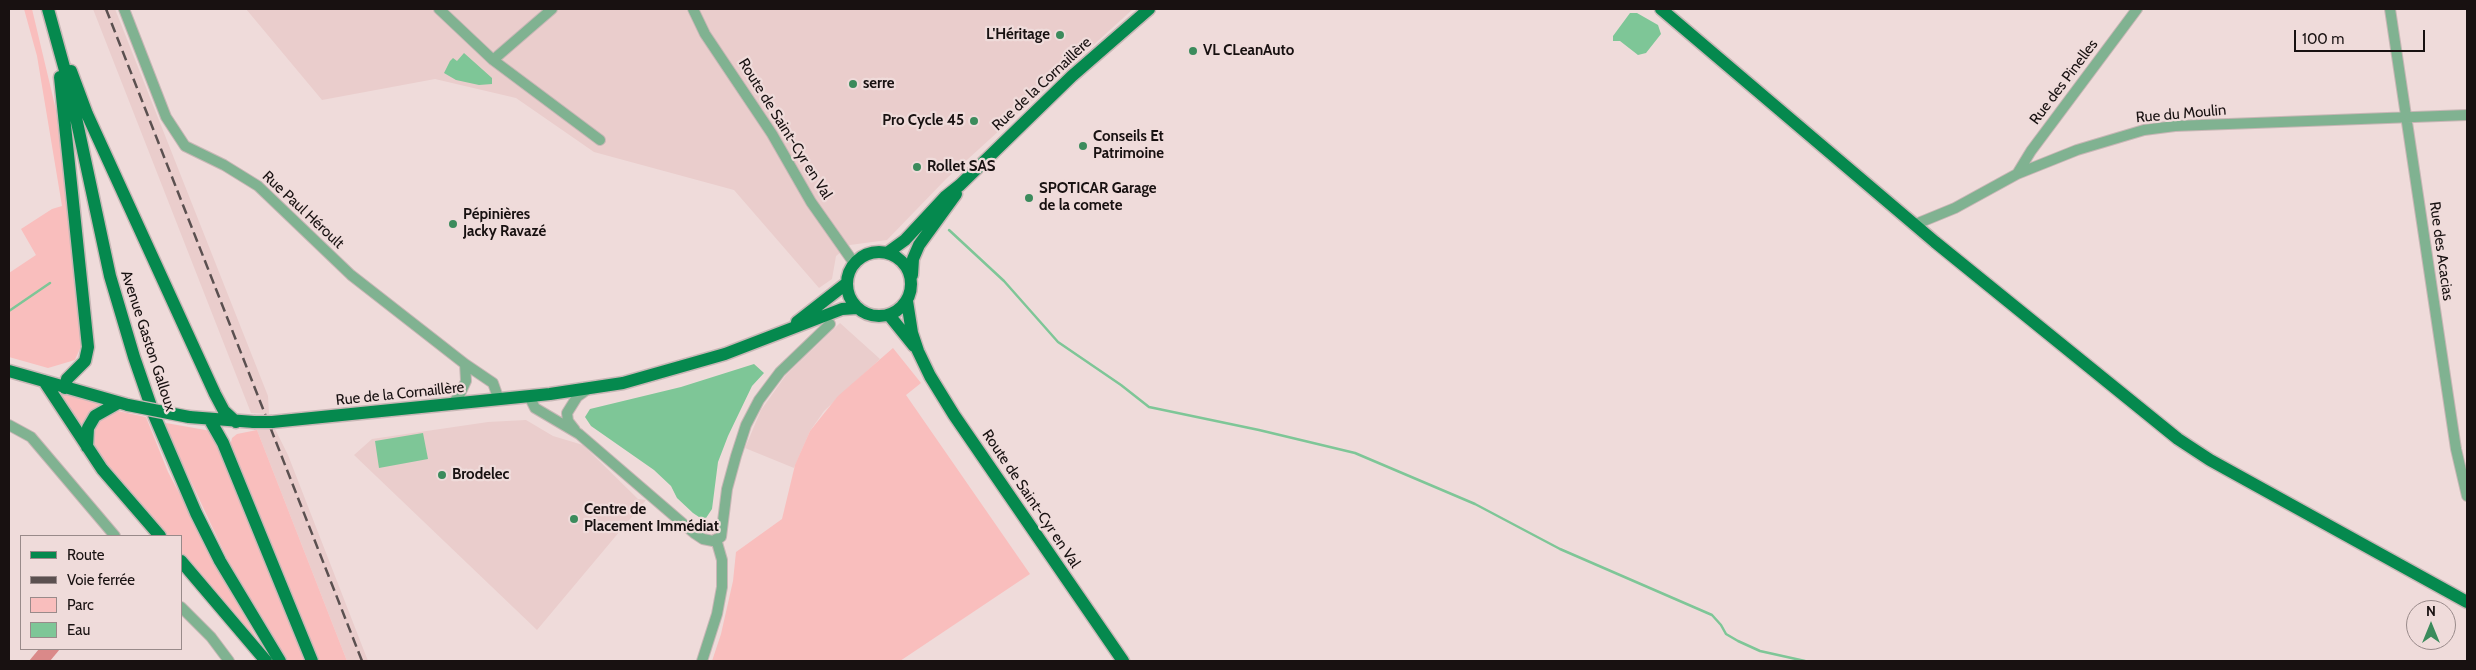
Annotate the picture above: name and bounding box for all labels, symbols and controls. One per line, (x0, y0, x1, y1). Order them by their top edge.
scale bar (2296, 20, 2427, 52)
place label: L'Héritage (986, 26, 1050, 44)
marker: L'Héritage (1054, 29, 1066, 41)
text: 100 m (2302, 30, 2344, 48)
street label: Rue de la Cornaillère (989, 33, 1095, 135)
street label: Rue des Pinelles (2026, 36, 2102, 128)
place label: VL CLeanAuto (1203, 42, 1294, 60)
marker: VL CLeanAuto (1187, 45, 1199, 57)
street label: Route de Saint-Cyr en Val (734, 55, 836, 203)
place label: serre (863, 75, 895, 93)
marker: serre (847, 78, 859, 90)
street label: Rue du Moulin (2135, 101, 2227, 127)
place label: Pro Cycle 45 (882, 112, 964, 130)
marker: Pro Cycle 45 (968, 115, 980, 127)
place label: Conseils Et Patrimoine (1093, 128, 1164, 163)
marker: Conseils Et Patrimoine (1077, 140, 1089, 152)
place label: Rollet SAS (927, 158, 996, 176)
marker: Rollet SAS (911, 161, 923, 173)
street label: Rue Paul Héroult (258, 167, 348, 253)
place label: SPOTICAR Garage de la comete (1039, 180, 1157, 215)
marker: SPOTICAR Garage de la comete (1023, 192, 1035, 204)
street label: Rue des Acacias (2425, 200, 2457, 302)
place label: Pépinières Jacky Ravazé (463, 206, 546, 241)
marker: Pépinières Jacky Ravazé (447, 218, 459, 230)
street label: Avenue Gaston Galloux (117, 268, 179, 414)
street label: Rue de la Cornaillère (335, 378, 465, 410)
street label: Route de Saint-Cyr en Val (978, 427, 1084, 571)
place label: Brodelec (452, 466, 509, 484)
marker: Brodelec (436, 469, 448, 481)
place label: Centre de Placement Immédiat (584, 501, 719, 536)
marker: Centre de Placement Immédiat (568, 513, 580, 525)
legend (20, 535, 182, 650)
text: Route (67, 546, 105, 564)
text: Voie ferrée (67, 571, 135, 589)
text: Parc (67, 596, 94, 614)
north arrow (2406, 600, 2456, 650)
text: N (2426, 602, 2436, 620)
text: Eau (67, 621, 90, 639)

